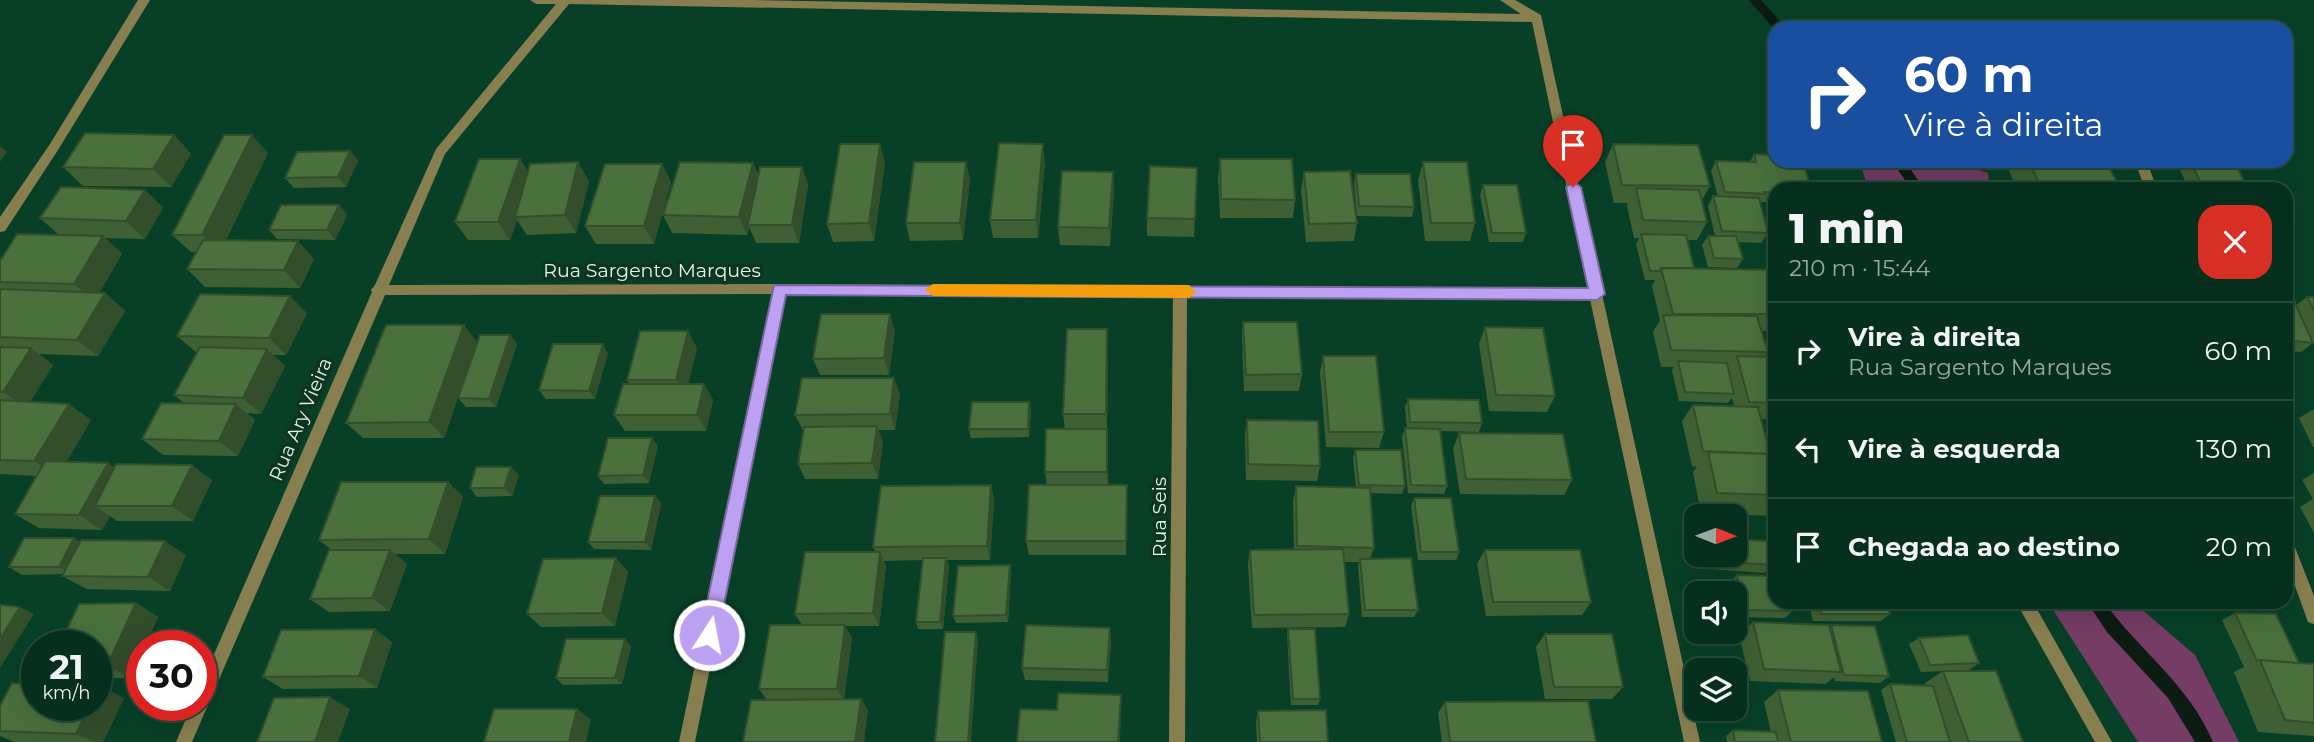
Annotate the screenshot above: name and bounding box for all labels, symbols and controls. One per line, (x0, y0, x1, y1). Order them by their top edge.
text: 60 m (1904, 45, 2034, 104)
icon: right (1789, 49, 1880, 140)
text: Vire à direita (1904, 105, 2103, 144)
pin (1543, 115, 1603, 187)
icon: arrive (1554, 126, 1592, 164)
text: 1 min (1789, 202, 1905, 254)
button: close (2198, 205, 2272, 279)
text: 210 m · 15:44 (1789, 254, 1930, 282)
street label: Rua Sargento Marques (543, 259, 761, 282)
text: Vire à direita (1848, 321, 2021, 353)
icon: right (1789, 332, 1827, 370)
text: 60 m (2205, 335, 2272, 367)
text: Rua Sargento Marques (1848, 353, 2112, 381)
street label: Rua Ary Vieira (264, 354, 337, 484)
icon: left (1789, 430, 1827, 468)
text: Vire à esquerda (1848, 433, 2061, 465)
text: 130 m (2196, 433, 2272, 465)
street label: Rua Seis (1148, 477, 1171, 557)
north arrow (1684, 504, 1746, 567)
map controls (1684, 504, 1747, 721)
icon: arrive (1789, 528, 1827, 566)
text: Chegada ao destino (1848, 531, 2120, 563)
text: 20 m (2206, 531, 2272, 563)
button: sound (1684, 581, 1747, 644)
position arrow (672, 598, 746, 672)
speed limit sign: 30 (126, 630, 217, 721)
text: 21 (49, 645, 84, 688)
button: layers (1684, 658, 1747, 721)
text: km/h (42, 682, 91, 704)

